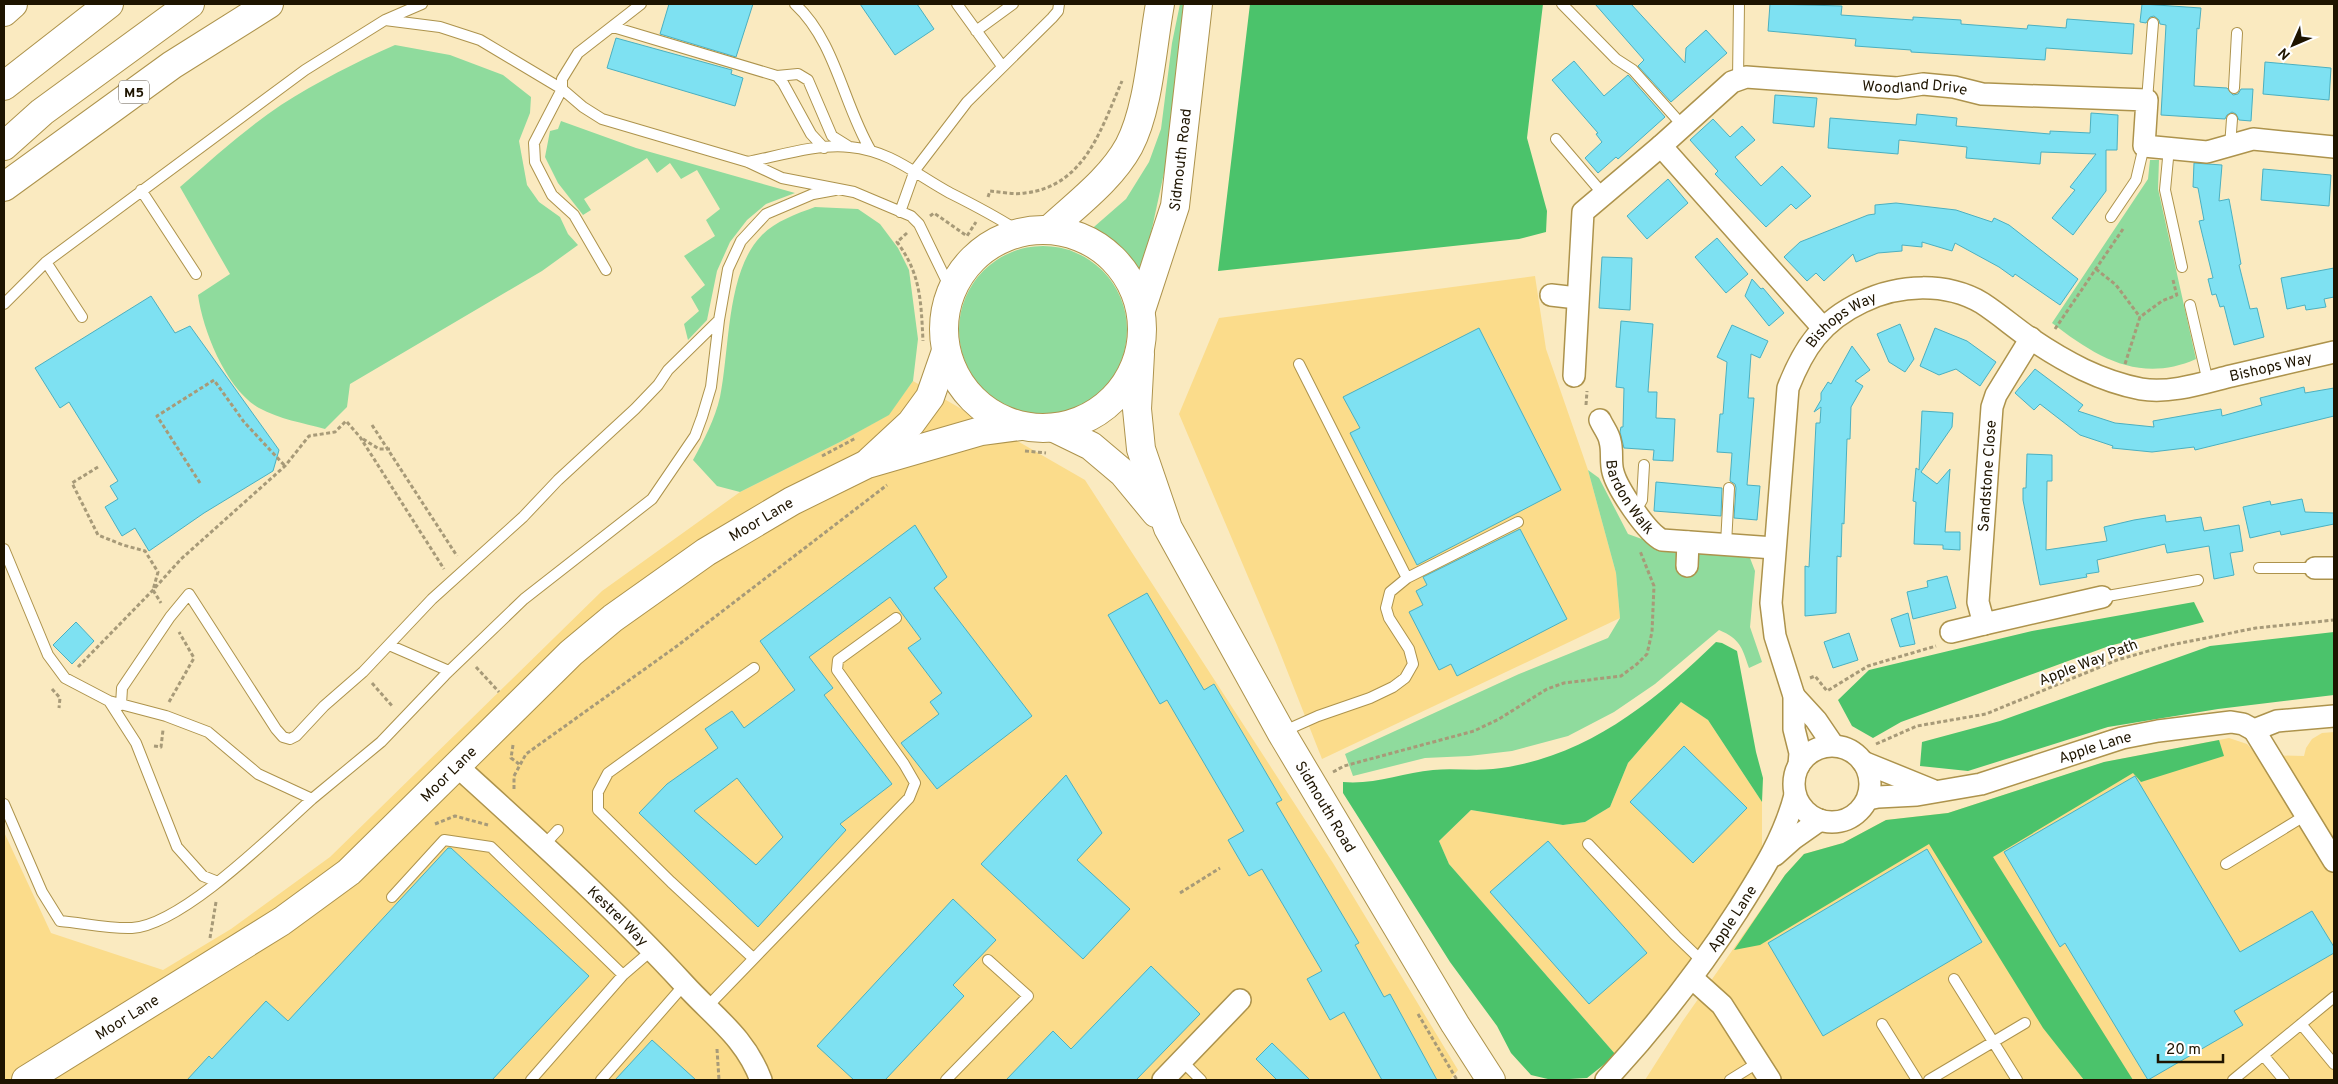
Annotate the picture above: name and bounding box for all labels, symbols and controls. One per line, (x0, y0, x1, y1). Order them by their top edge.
north arrow (2268, 20, 2318, 70)
text: N (2275, 44, 2294, 63)
street label: Woodland Drive (1861, 76, 1969, 101)
road number: M5 (119, 80, 149, 104)
street label: Sidmouth Road (1166, 108, 1197, 214)
street label: Bishops Way (1803, 289, 1880, 352)
street label: Bishops Way (2228, 349, 2315, 387)
street label: Sandstone Close (1975, 420, 2002, 533)
street label: Bardon Walk (1600, 459, 1657, 539)
street label: Moor Lane (726, 494, 798, 547)
street label: Apple Way Path (2036, 636, 2141, 691)
street label: Apple Lane (2056, 728, 2133, 769)
street label: Moor Lane (417, 743, 482, 807)
street label: Sidmouth Road (1290, 758, 1359, 857)
street label: Apple Lane (1704, 882, 1762, 957)
street label: Kestrel Way (582, 883, 651, 951)
street label: Moor Lane (92, 992, 163, 1045)
scale bar (2158, 1032, 2223, 1064)
text: 20 m (2166, 1041, 2201, 1060)

